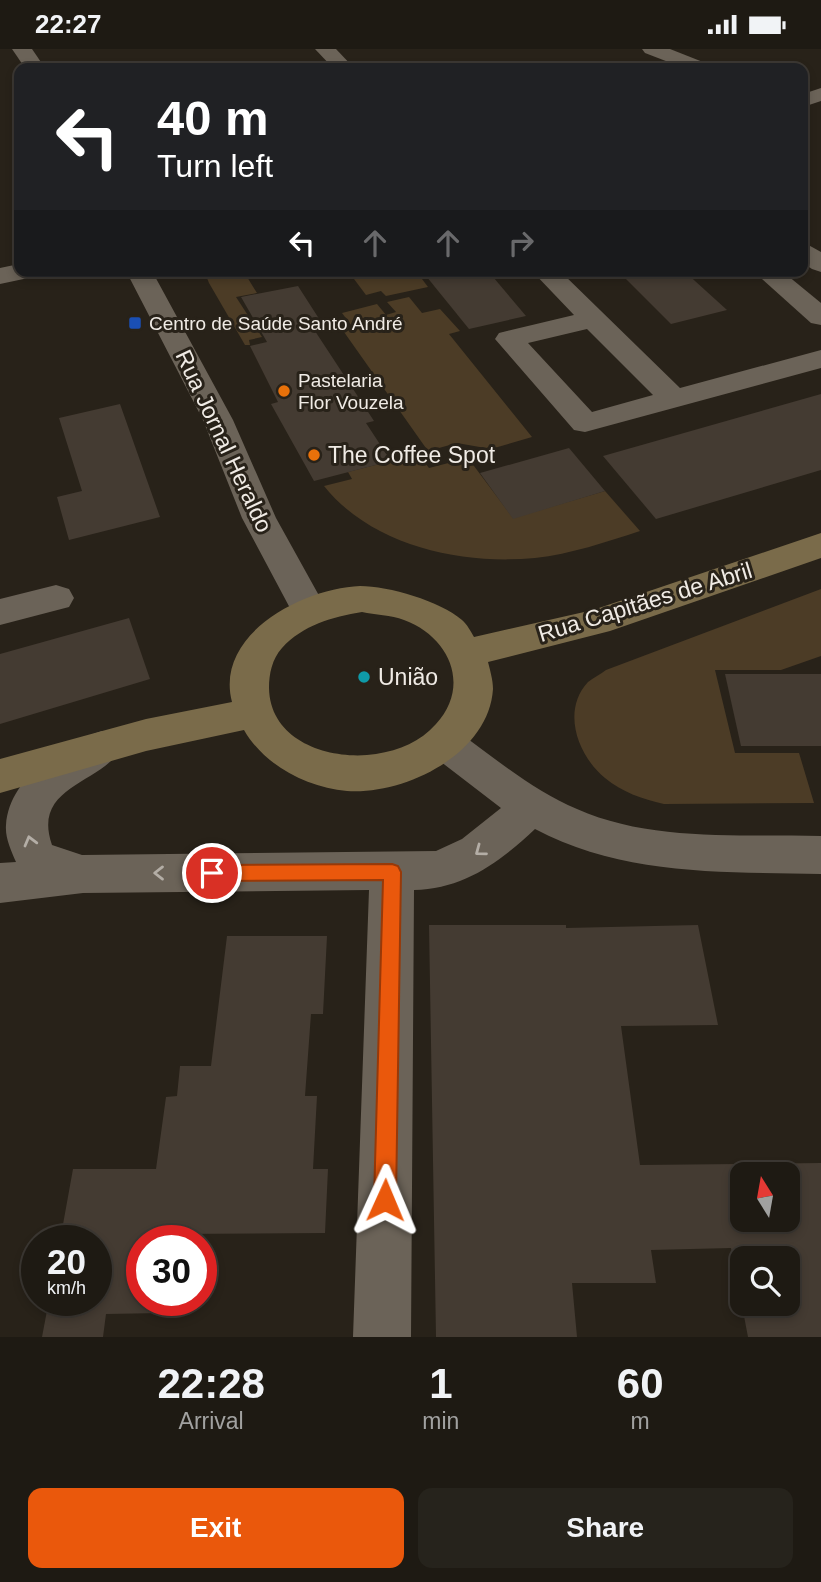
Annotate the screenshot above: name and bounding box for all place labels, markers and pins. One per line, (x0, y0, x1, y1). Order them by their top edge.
place label: Centro de Saúde Santo André (149, 313, 403, 334)
marker: Centro de Saúde Santo André (127, 315, 143, 331)
place label: Pastelaria Flor Vouzela (298, 370, 404, 413)
marker: Pastelaria Flor Vouzela (276, 383, 292, 399)
place label: The Coffee Spot (328, 442, 496, 468)
marker: The Coffee Spot (306, 447, 322, 463)
place label: União (378, 664, 438, 690)
marker: União (356, 669, 372, 685)
pin (182, 843, 242, 903)

